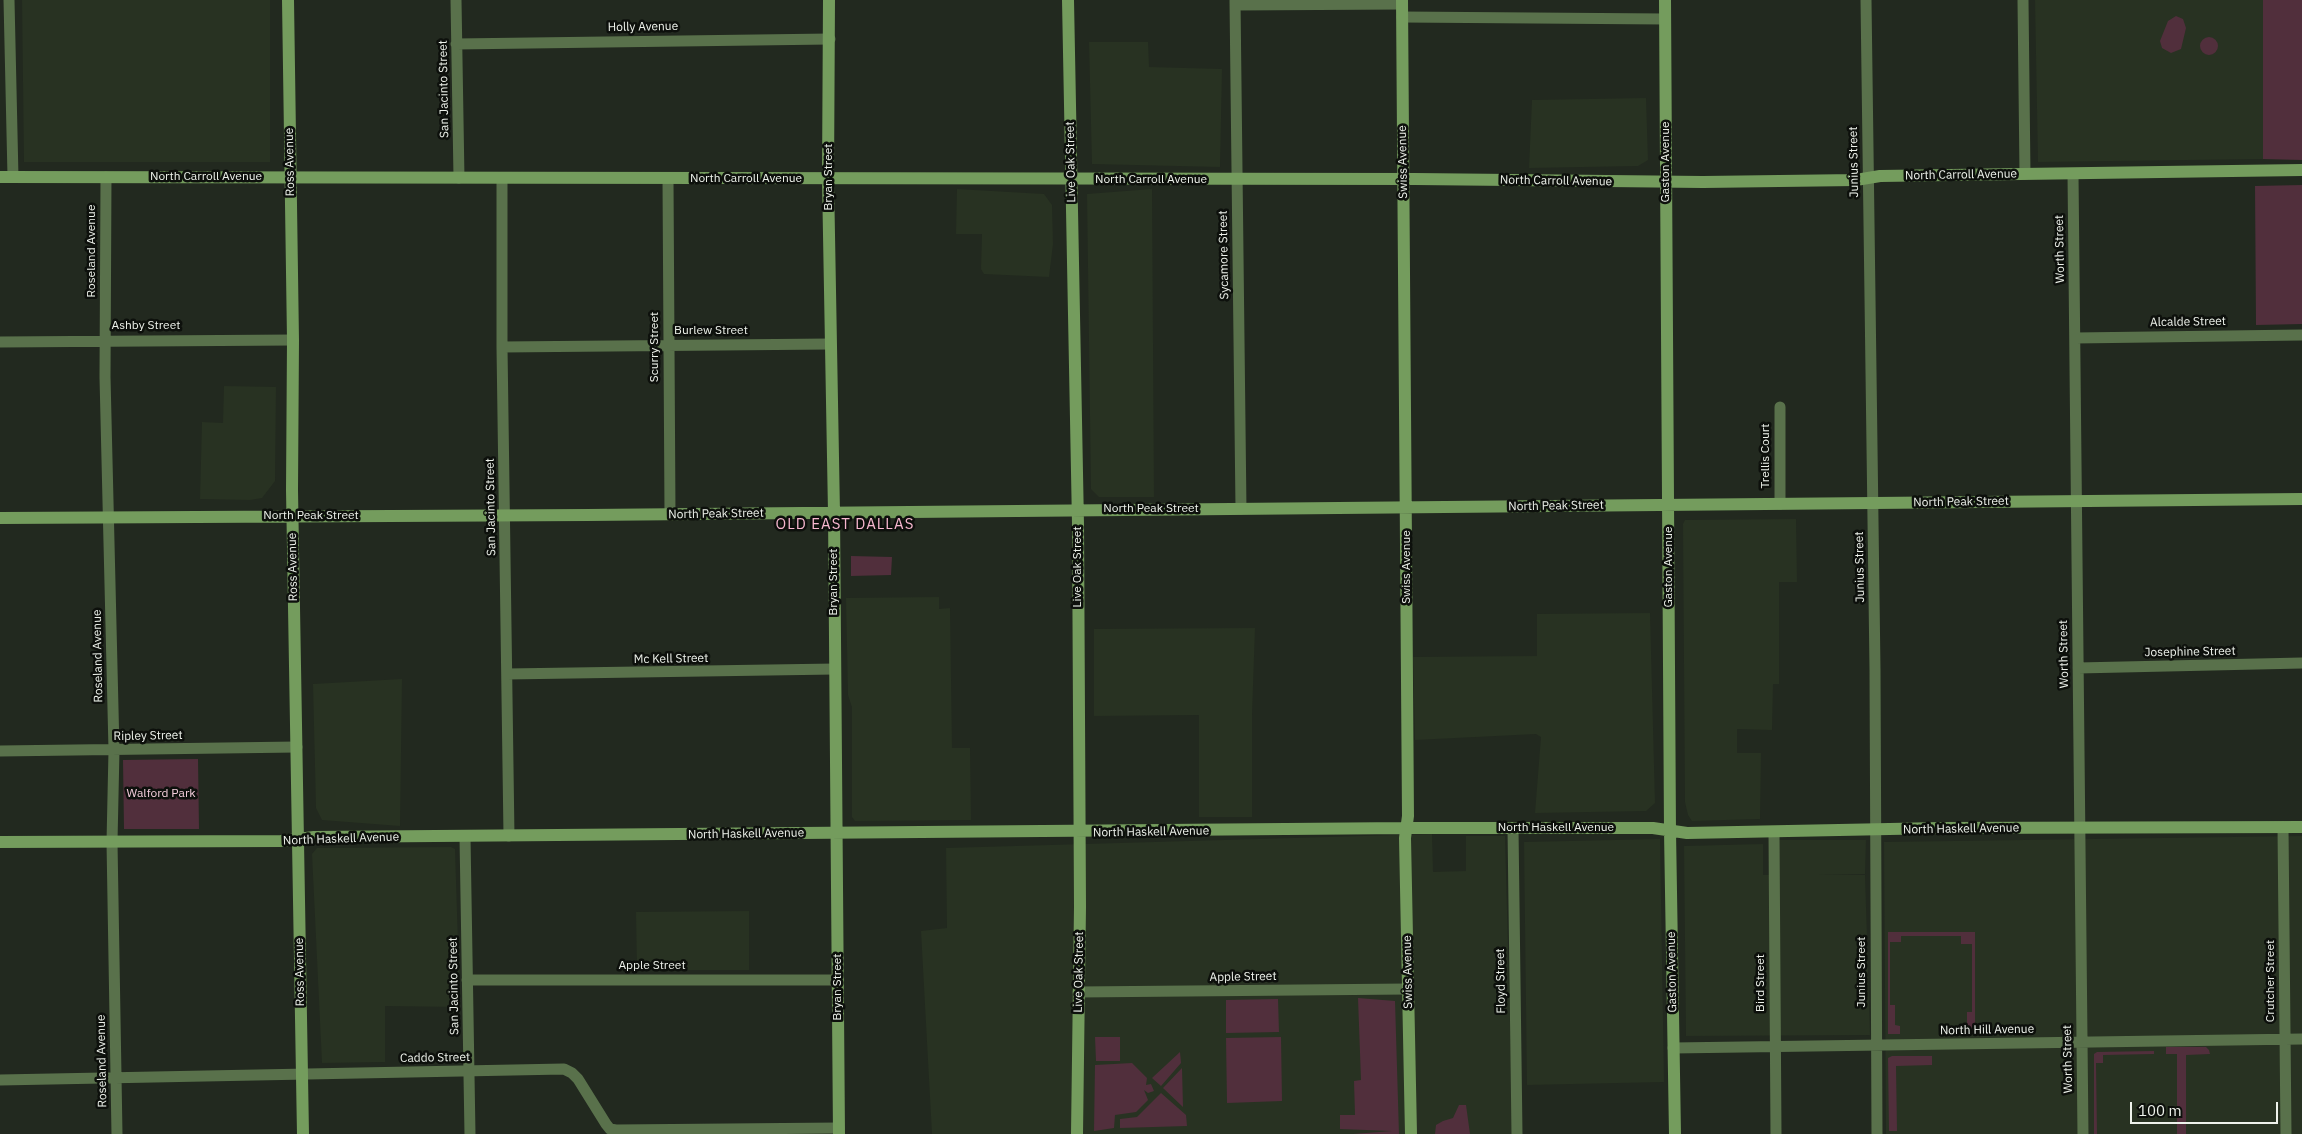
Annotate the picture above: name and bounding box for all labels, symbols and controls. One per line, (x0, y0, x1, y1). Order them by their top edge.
street label: Holly Avenue (608, 19, 678, 35)
street label: San Jacinto Street (436, 40, 452, 138)
street label: Live Oak Street (1063, 121, 1079, 203)
street label: Gaston Avenue (1659, 121, 1673, 203)
street label: Swiss Avenue (1395, 125, 1411, 199)
street label: Junius Street (1846, 126, 1862, 198)
street label: Ross Avenue (282, 128, 298, 196)
street label: Bryan Street (822, 143, 836, 211)
street label: North Carroll Avenue (1905, 167, 2017, 183)
street label: North Carroll Avenue (150, 170, 262, 184)
street label: North Carroll Avenue (690, 172, 802, 186)
street label: North Carroll Avenue (1095, 173, 1207, 187)
street label: North Carroll Avenue (1500, 173, 1612, 189)
street label: Roseland Avenue (85, 205, 99, 297)
street label: Sycamore Street (1216, 210, 1232, 300)
street label: Worth Street (2052, 215, 2068, 283)
street label: Scurry Street (648, 312, 662, 382)
street label: Alcalde Street (2150, 314, 2226, 330)
street label: Ashby Street (112, 319, 180, 333)
street label: Burlew Street (674, 324, 748, 338)
street label: Trellis Court (1759, 423, 1773, 489)
street label: San Jacinto Street (483, 458, 499, 556)
street label: North Peak Street (1913, 494, 2009, 510)
street label: North Peak Street (1508, 498, 1604, 514)
street label: North Peak Street (1103, 502, 1199, 516)
street label: North Peak Street (668, 506, 764, 522)
street label: North Peak Street (263, 509, 359, 523)
district label: OLD EAST DALLAS (774, 516, 916, 534)
street label: Live Oak Street (1071, 526, 1085, 608)
street label: Gaston Avenue (1662, 526, 1676, 608)
street label: Swiss Avenue (1400, 530, 1414, 604)
street label: Junius Street (1852, 531, 1868, 603)
street label: Ross Avenue (285, 533, 301, 601)
street label: Bryan Street (827, 548, 841, 616)
street label: Roseland Avenue (90, 609, 106, 703)
street label: Worth Street (2056, 620, 2072, 688)
street label: Josephine Street (2144, 644, 2236, 660)
street label: Mc Kell Street (634, 651, 708, 667)
street label: Ripley Street (113, 728, 183, 744)
park label: Walford Park (126, 787, 196, 801)
street label: North Haskell Avenue (1498, 821, 1614, 835)
street label: North Haskell Avenue (1903, 821, 2019, 837)
street label: North Haskell Avenue (1093, 824, 1209, 840)
street label: North Haskell Avenue (688, 826, 804, 842)
street label: North Haskell Avenue (283, 830, 399, 848)
street label: Live Oak Street (1071, 931, 1087, 1013)
street label: Gaston Avenue (1664, 931, 1680, 1013)
street label: Swiss Avenue (1400, 935, 1416, 1009)
street label: Junius Street (1855, 936, 1869, 1008)
street label: San Jacinto Street (446, 937, 462, 1035)
street label: Ross Avenue (292, 938, 308, 1006)
street label: Crutcher Street (2264, 940, 2278, 1022)
street label: Floyd Street (1493, 948, 1509, 1014)
street label: Bryan Street (831, 953, 845, 1021)
street label: Bird Street (1754, 954, 1768, 1012)
street label: Apple Street (618, 959, 686, 973)
street label: Apple Street (1209, 969, 1277, 985)
street label: Roseland Avenue (94, 1014, 110, 1108)
street label: North Hill Avenue (1940, 1022, 2034, 1038)
street label: Worth Street (2060, 1025, 2076, 1093)
street label: Caddo Street (400, 1050, 470, 1066)
scale bar (2132, 1092, 2280, 1124)
text: 100 m (2138, 1101, 2182, 1120)

